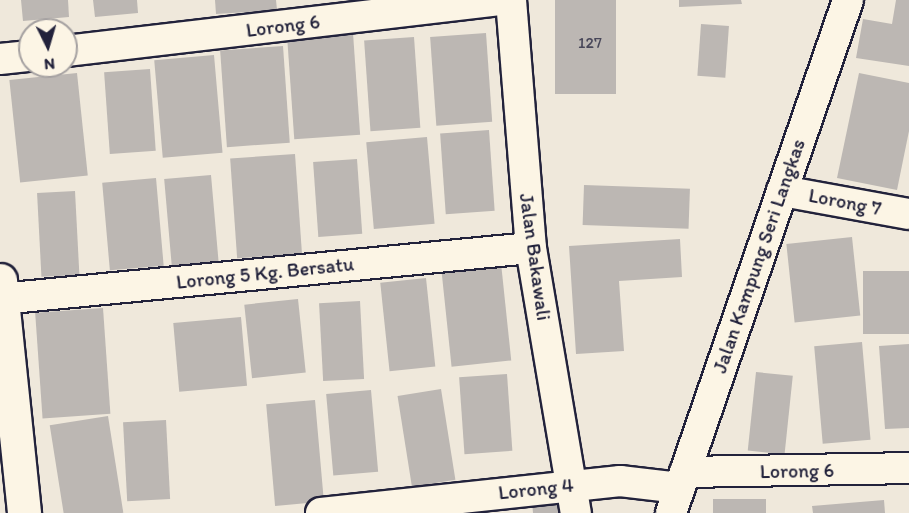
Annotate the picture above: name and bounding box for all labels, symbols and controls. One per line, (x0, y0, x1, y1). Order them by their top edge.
street label: Lorong 6 (245, 10, 321, 42)
north arrow (18, 18, 78, 78)
house number: 127 (578, 33, 602, 53)
text: N (43, 55, 56, 74)
street label: Jalan Kampung Seri Langkas (707, 135, 811, 377)
street label: Lorong 7 (806, 183, 884, 221)
street label: Jalan Bakawali (514, 192, 556, 322)
street label: Lorong 5 Kg. Bersatu (175, 252, 355, 294)
street label: Lorong 6 (760, 458, 834, 484)
street label: Lorong 4 (497, 473, 575, 505)

